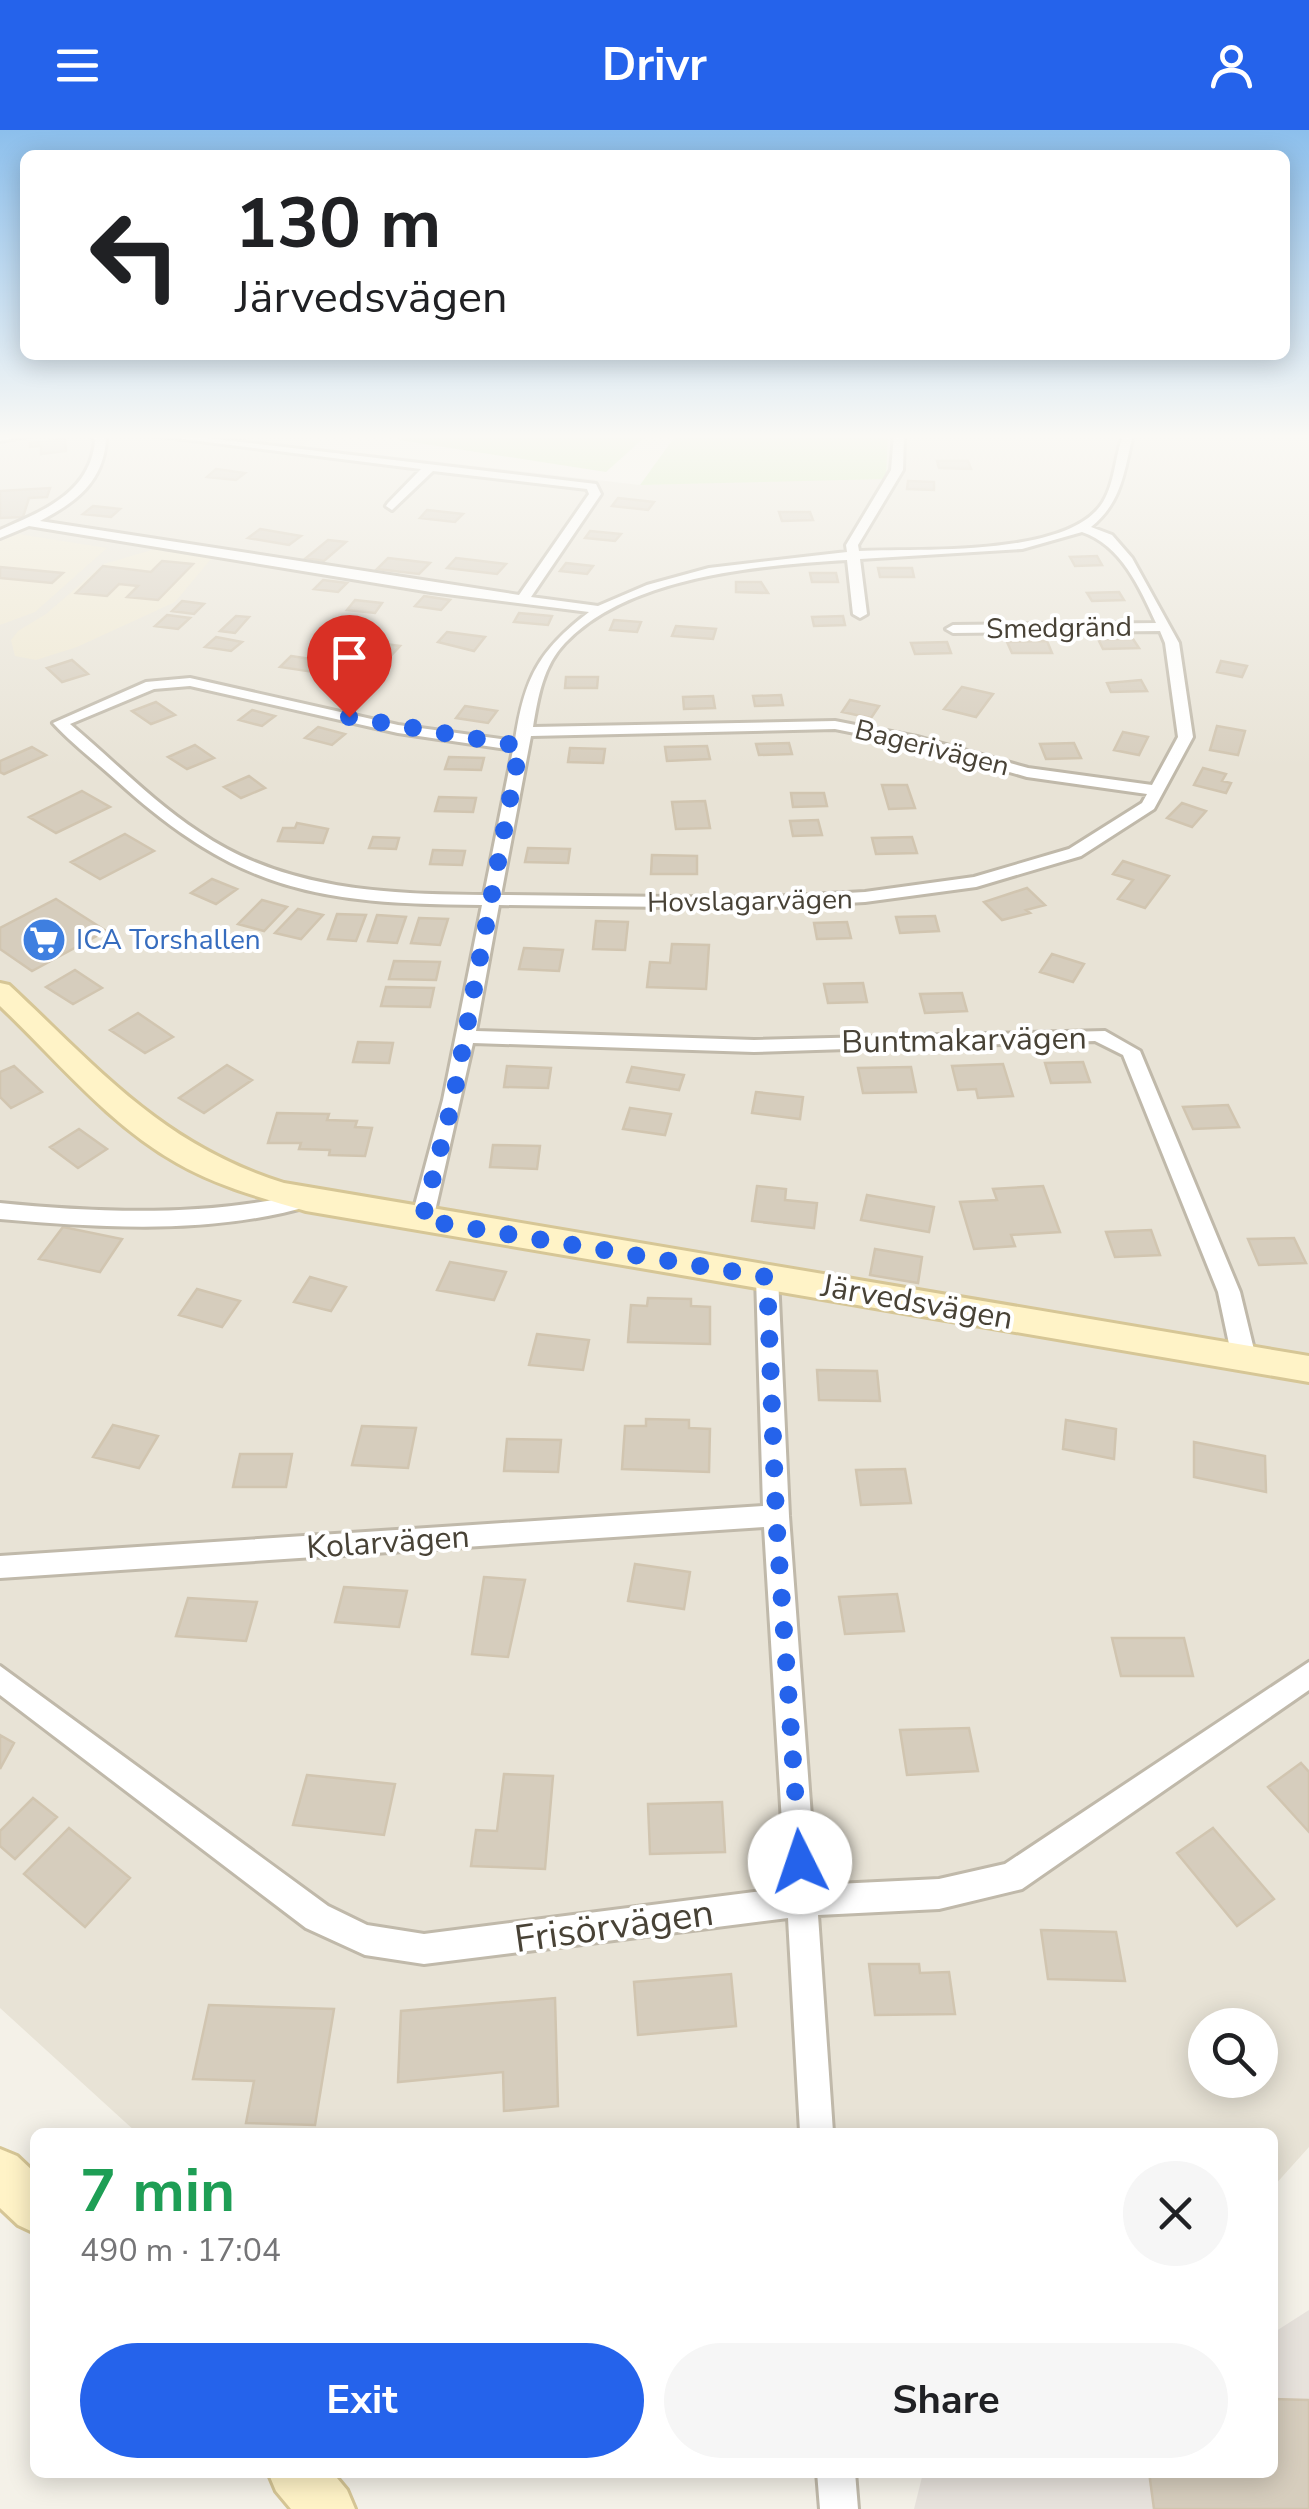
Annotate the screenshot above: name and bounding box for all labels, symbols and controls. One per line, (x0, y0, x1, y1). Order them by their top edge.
text: Drivr (602, 35, 707, 96)
icon: menu (50, 38, 105, 93)
icon: person (1204, 38, 1259, 93)
text: 130 m (235, 176, 441, 272)
icon: left (70, 190, 200, 320)
text: Järvedsvägen (235, 267, 508, 328)
street label: Smedgränd (986, 608, 1132, 648)
pin (307, 615, 392, 718)
icon: arrive (322, 630, 377, 685)
street label: Bagerivägen (851, 710, 1013, 786)
street label: Hovslagarvägen (647, 880, 853, 922)
supermarket icon: ICA Torshallen (21, 917, 67, 963)
place label: ICA Torshallen (76, 921, 261, 959)
street label: Buntmakarvägen (841, 1016, 1087, 1064)
street label: Järvedsvägen (817, 1264, 1016, 1340)
street label: Kolarvägen (305, 1515, 471, 1569)
position arrow (748, 1810, 852, 1914)
street label: Frisörvägen (511, 1887, 717, 1965)
map controls (1188, 2008, 1278, 2098)
button: search (1188, 2008, 1278, 2098)
text: 7 min (80, 2150, 235, 2232)
button: close (1123, 2161, 1228, 2266)
text: 490 m · 17:04 (80, 2229, 281, 2272)
button: Exit (80, 2343, 644, 2458)
button: Share (664, 2343, 1228, 2458)

